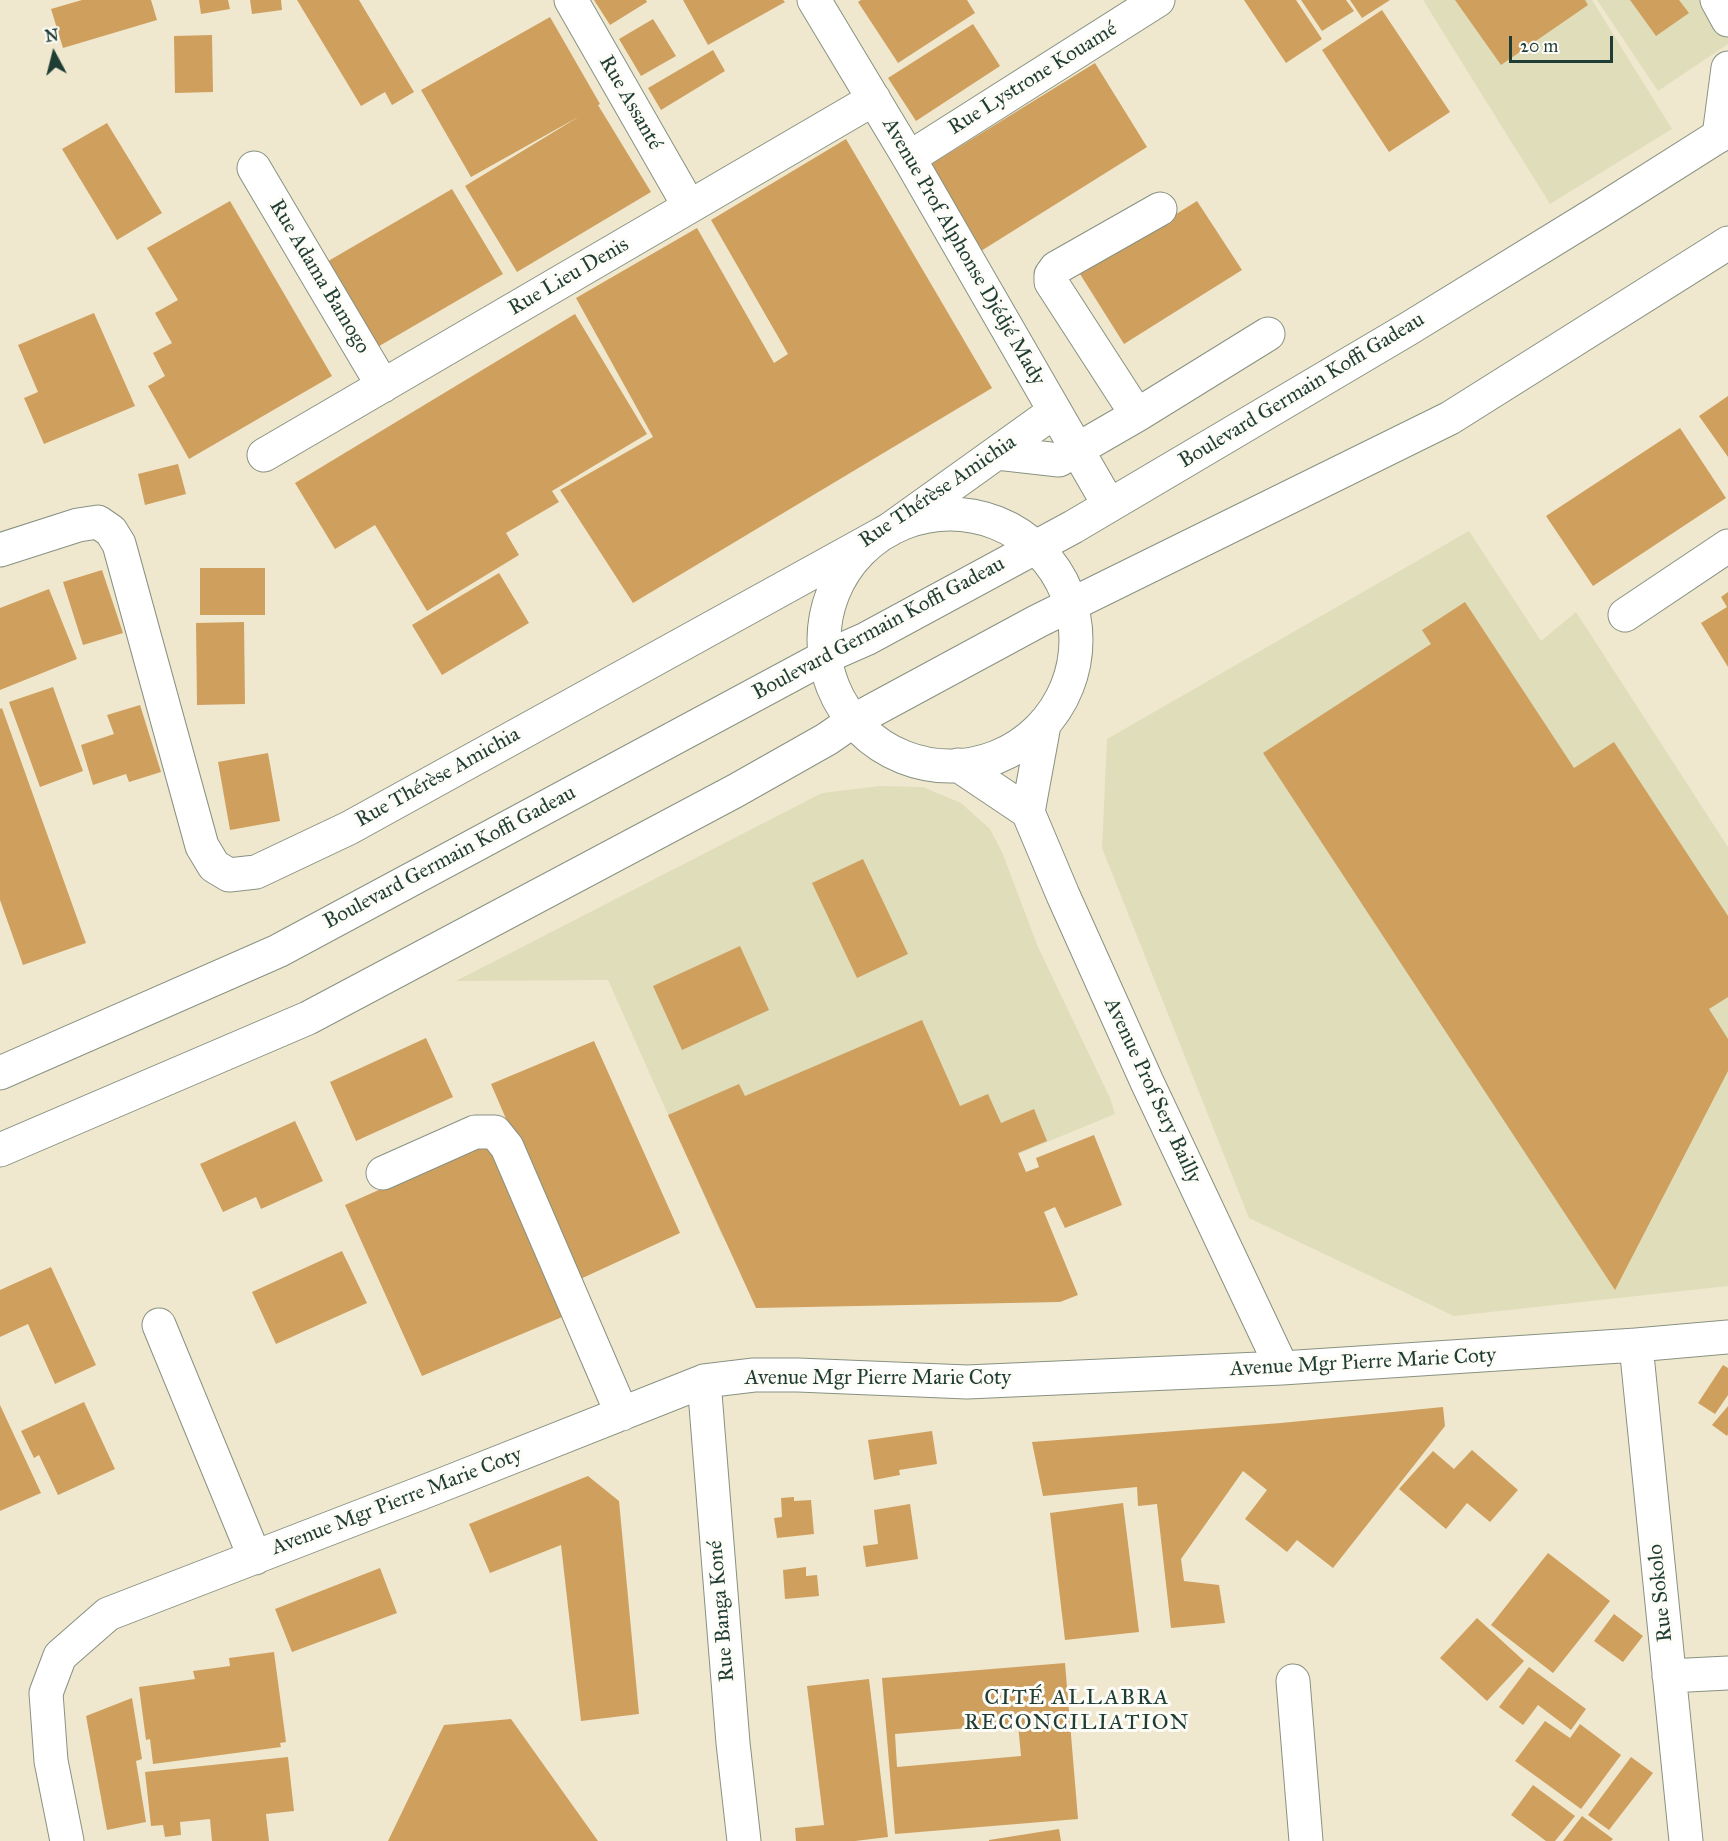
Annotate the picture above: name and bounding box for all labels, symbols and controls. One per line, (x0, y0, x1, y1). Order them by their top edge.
street label: Rue Lystrone Kouamé (944, 17, 1122, 141)
north arrow (24, 24, 84, 84)
scale bar (1512, 24, 1616, 62)
text: N (44, 25, 60, 46)
text: 20 m (1520, 35, 1558, 57)
street label: Rue Assanté (593, 51, 667, 155)
street label: Avenue Prof Alphonse Djédjé Mady (876, 114, 1050, 390)
street label: Rue Adama Bamogo (263, 195, 375, 359)
street label: Rue Lieu Denis (504, 232, 634, 322)
street label: Boulevard Germain Koffi Gadeau (1175, 308, 1429, 474)
street label: Rue Thérèse Amichia (855, 430, 1021, 554)
street label: Boulevard Germain Koffi Gadeau (749, 552, 1009, 706)
street label: Rue Thérèse Amichia (351, 722, 525, 834)
street label: Boulevard Germain Koffi Gadeau (320, 781, 580, 935)
street label: Avenue Prof Sery Bailly (1098, 994, 1206, 1188)
street label: Avenue Mgr Pierre Marie Coty (1229, 1343, 1497, 1383)
street label: Avenue Mgr Pierre Marie Coty (745, 1366, 1011, 1392)
street label: Avenue Mgr Pierre Marie Coty (268, 1443, 526, 1561)
street label: Rue Banga Koné (703, 1539, 741, 1683)
street label: Rue Sokolo (1643, 1543, 1679, 1643)
district label: CITÉ ALLABRA RECONCILIATION (964, 1686, 1190, 1738)

